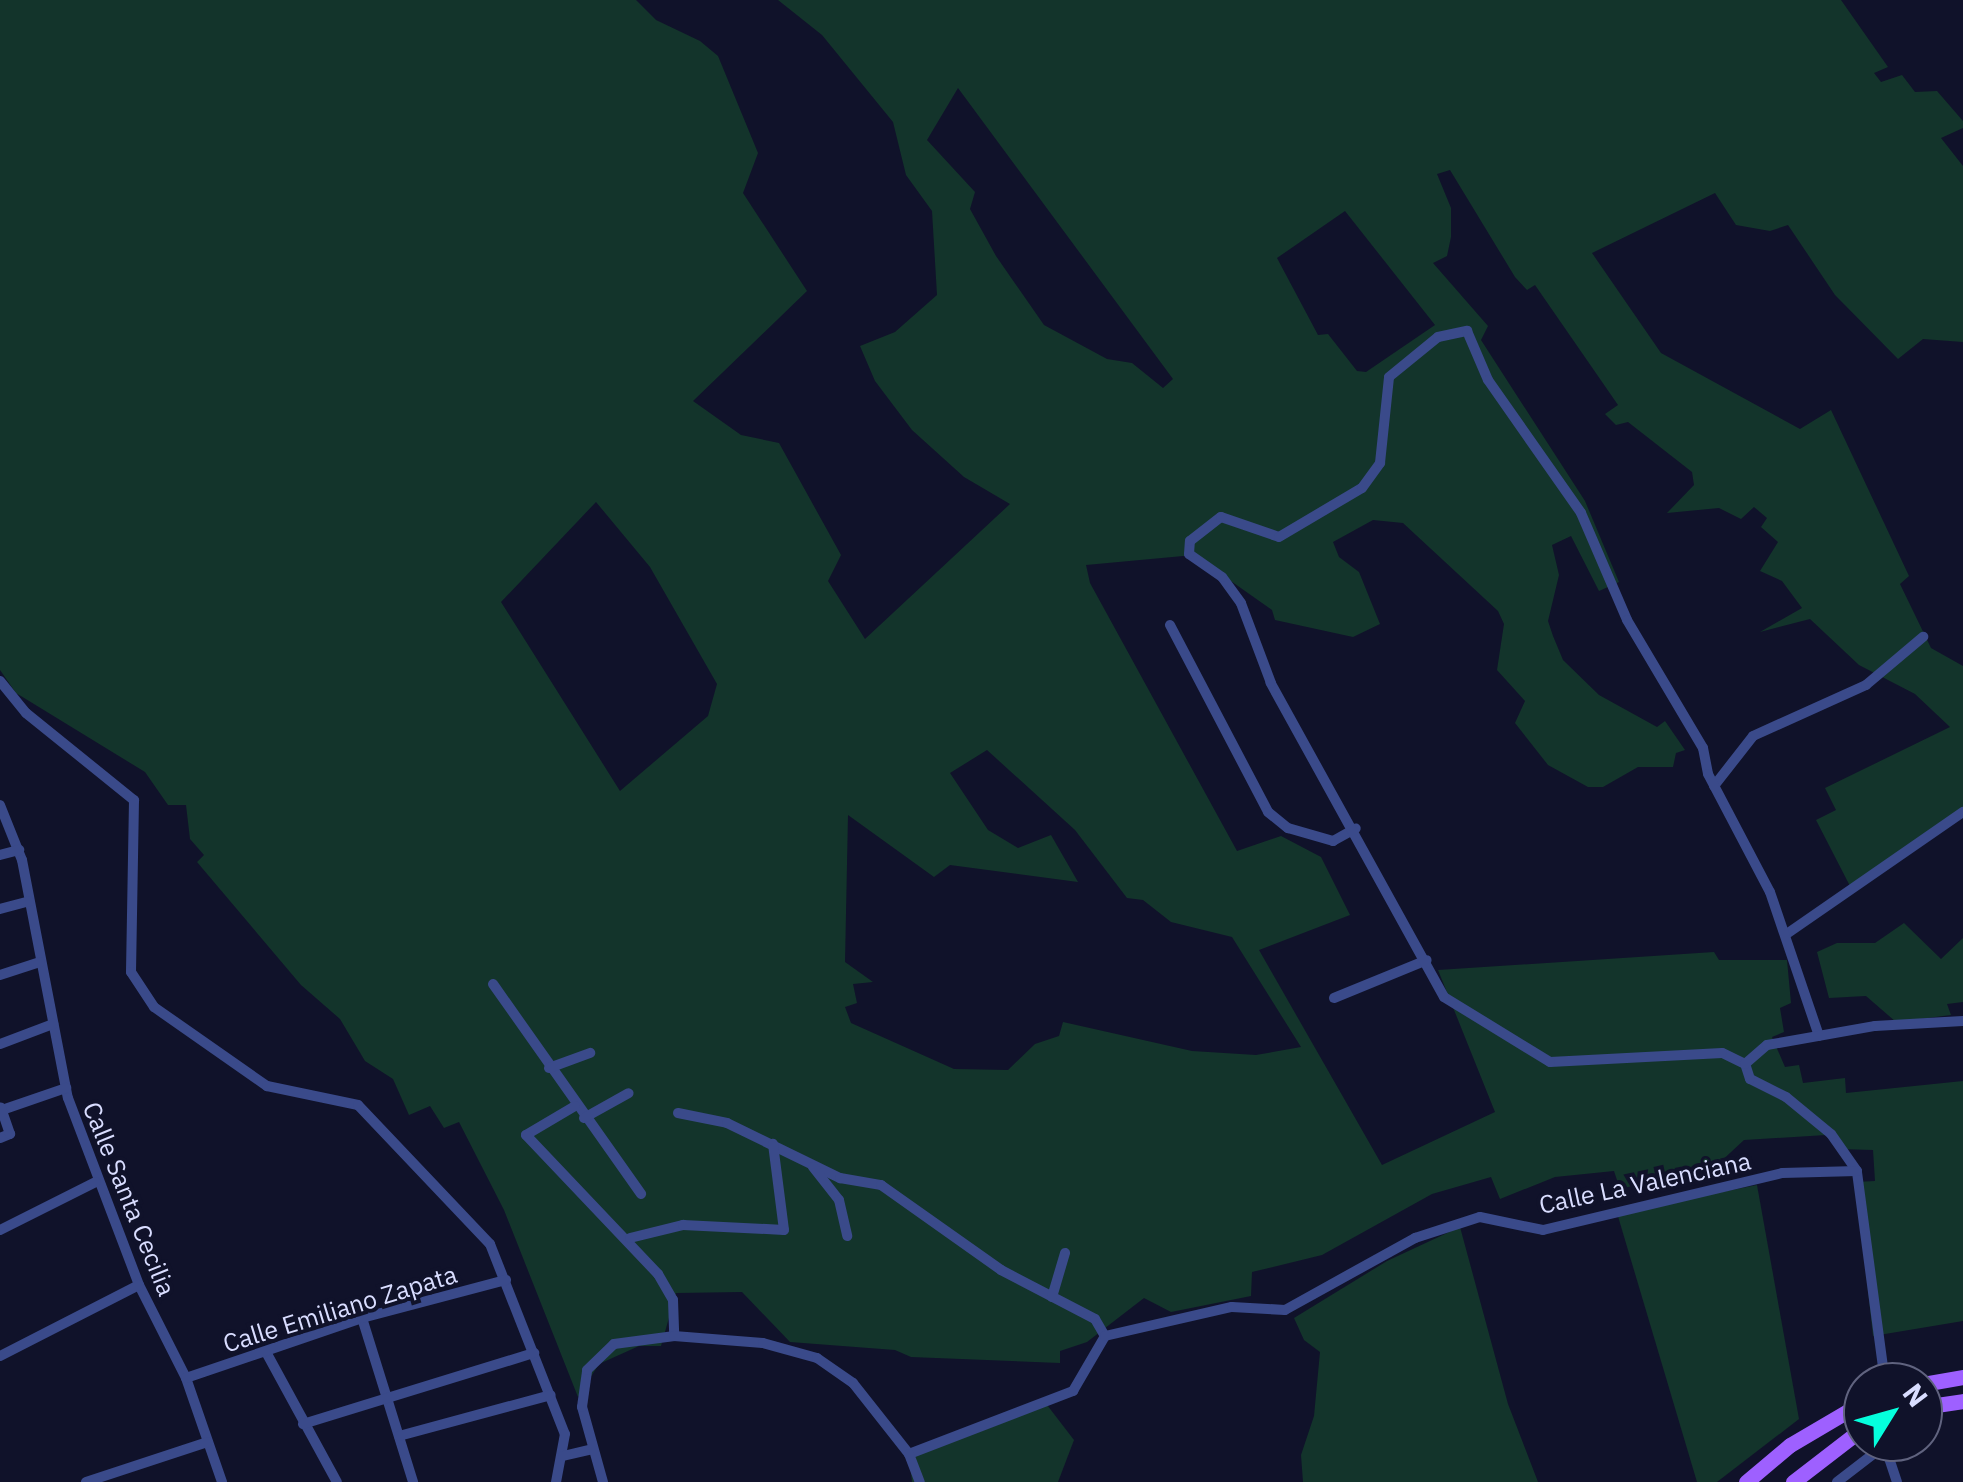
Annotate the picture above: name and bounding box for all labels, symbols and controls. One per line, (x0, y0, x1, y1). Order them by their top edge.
street label: Calle Santa Cecilia (76, 1098, 182, 1300)
street label: Calle La Valenciana (1536, 1146, 1754, 1220)
street label: Calle Emiliano Zapata (219, 1259, 461, 1359)
north arrow (1843, 1362, 1943, 1462)
text: N (1895, 1376, 1937, 1414)

